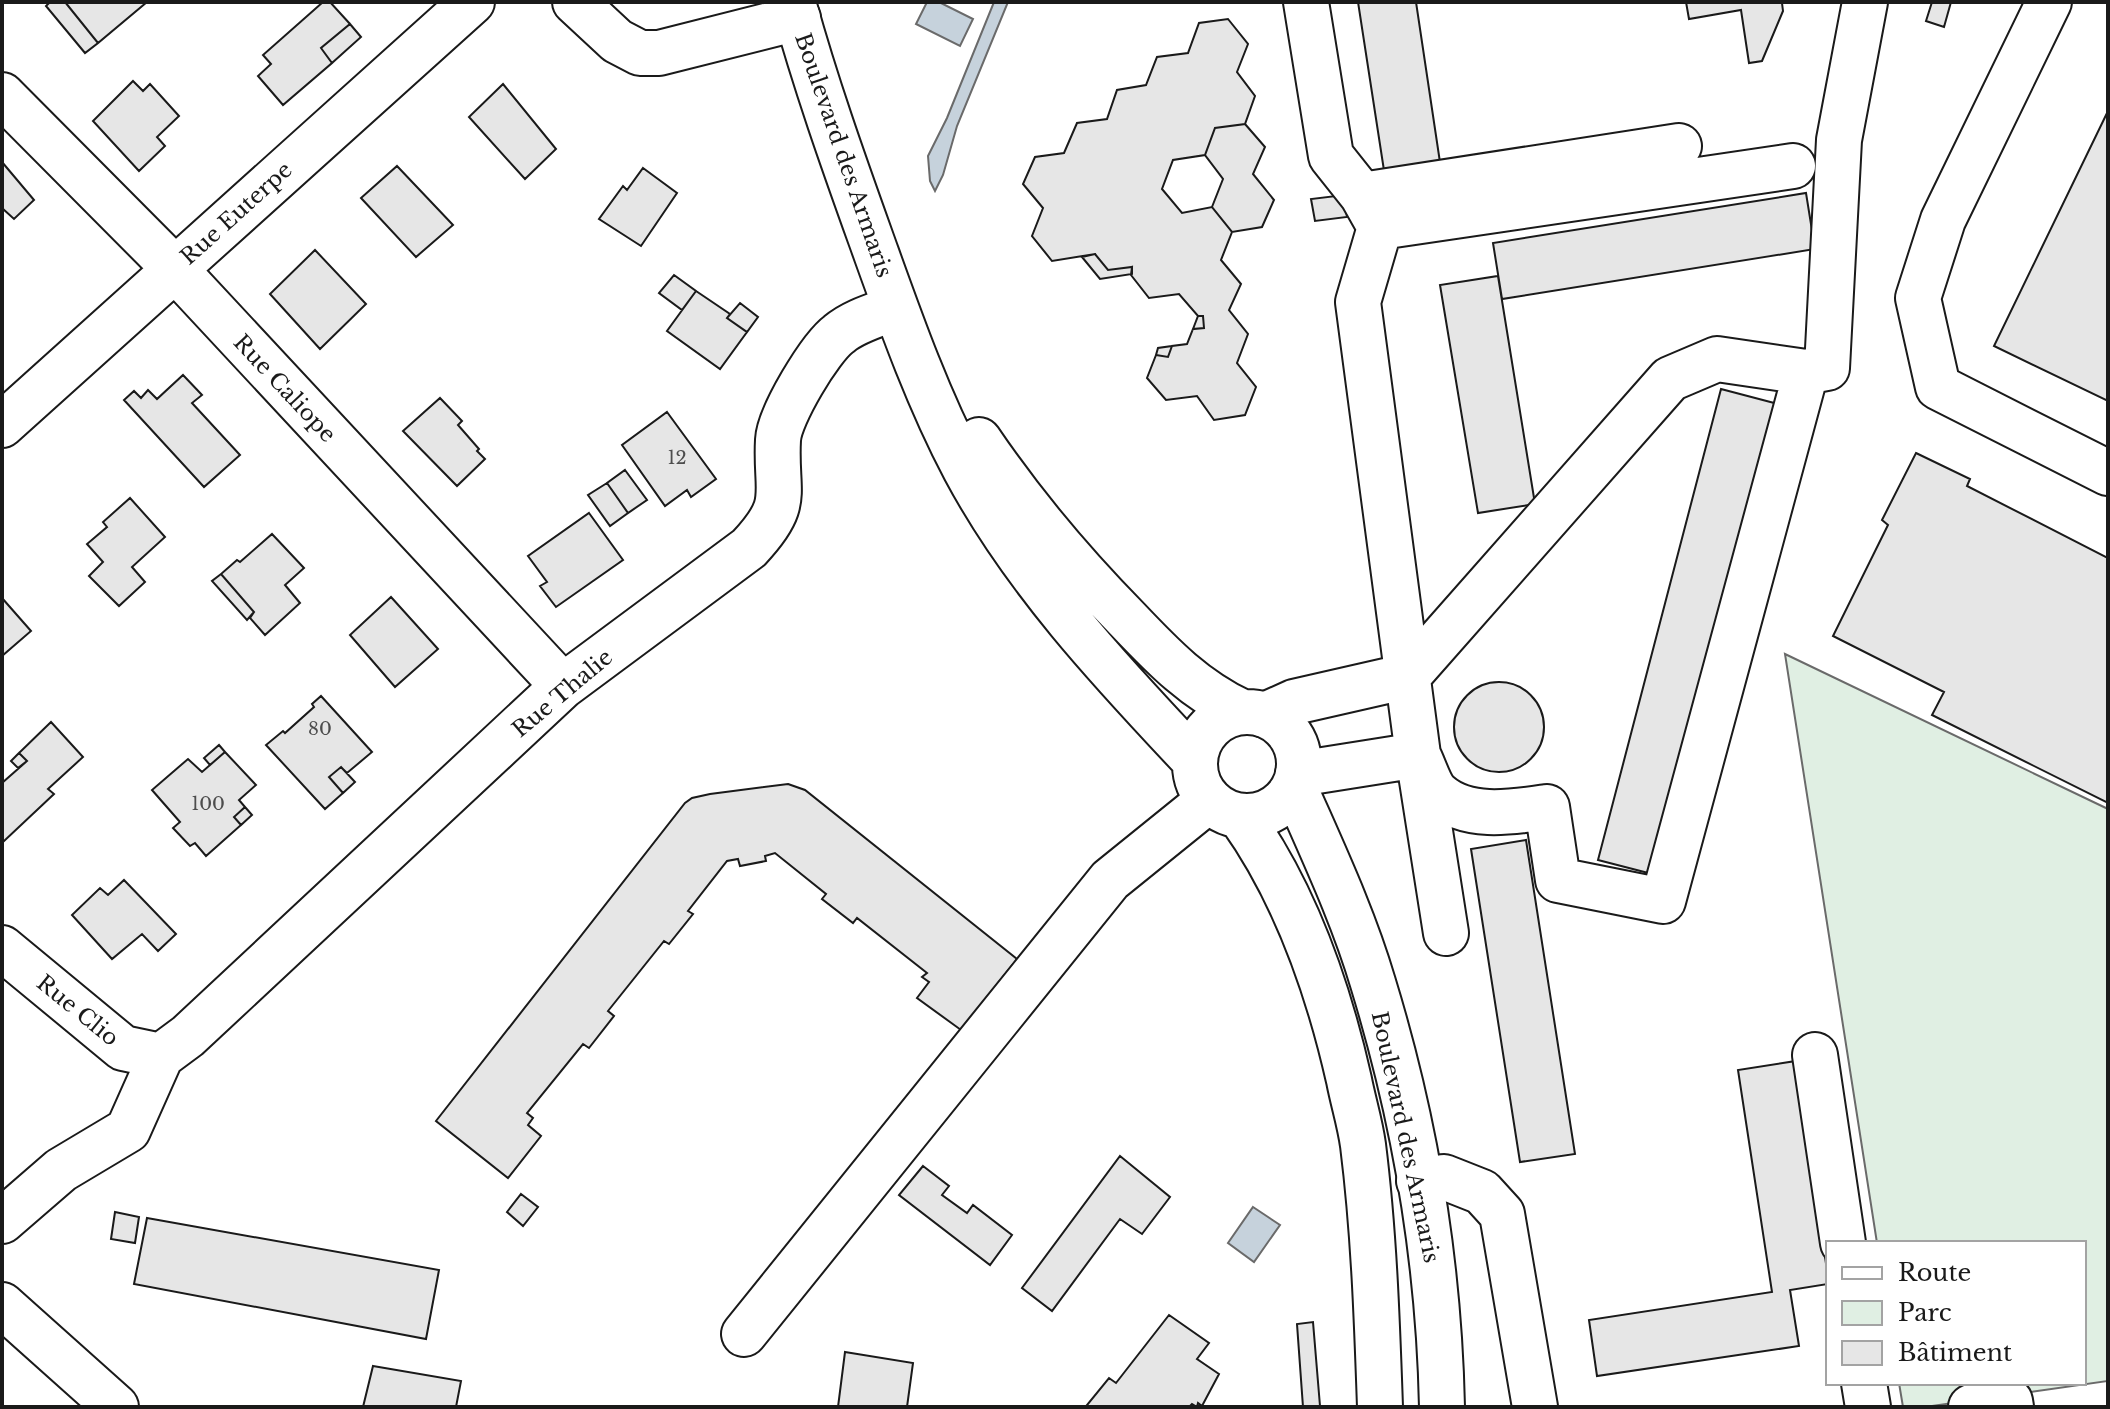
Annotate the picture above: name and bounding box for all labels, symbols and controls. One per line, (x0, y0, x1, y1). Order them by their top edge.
street label: Boulevard des Armaris (789, 30, 898, 281)
street label: Rue Euterpe (175, 156, 298, 270)
street label: Rue Caliope (228, 329, 341, 448)
house number: 12 (667, 447, 687, 469)
street label: Rue Thalie (507, 644, 618, 743)
house number: 80 (308, 718, 332, 740)
house number: 100 (191, 793, 225, 815)
street label: Rue Clio (31, 969, 124, 1052)
street label: Boulevard des Armaris (1366, 1009, 1445, 1265)
legend (1826, 1241, 2086, 1385)
text: Route (1898, 1258, 1971, 1287)
text: Parc (1898, 1298, 1952, 1327)
text: Bâtiment (1898, 1338, 2012, 1367)

